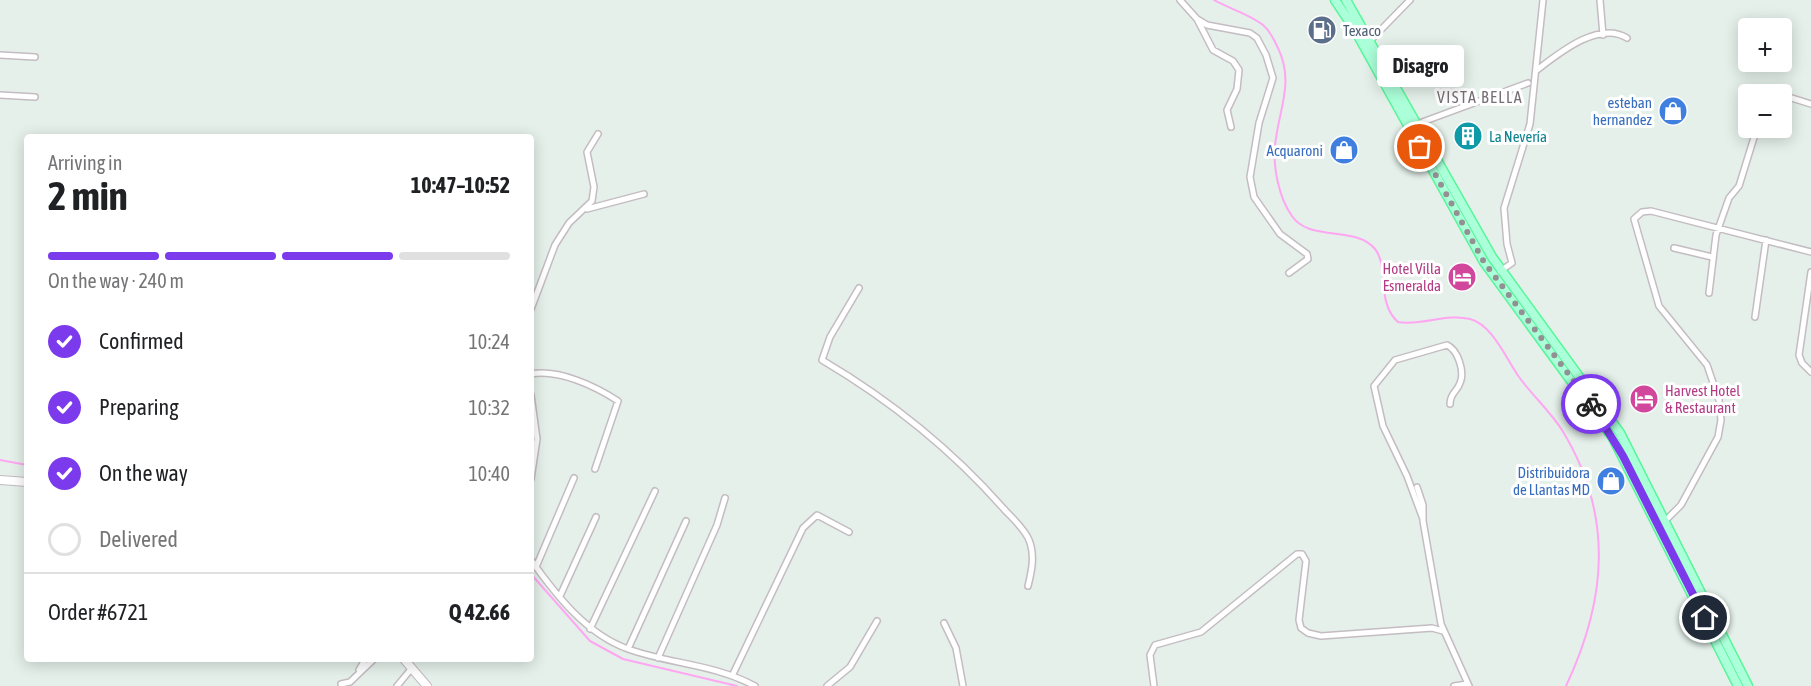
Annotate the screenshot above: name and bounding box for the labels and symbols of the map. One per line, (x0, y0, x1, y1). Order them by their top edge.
fuel station icon: Texaco (1306, 14, 1338, 46)
place label: Texaco (1343, 22, 1381, 39)
callout: Disagro (1376, 45, 1464, 87)
district label: VISTA BELLA (1437, 88, 1523, 106)
place label: esteban hernandez (1593, 94, 1653, 128)
shop icon: esteban hernandez (1657, 95, 1689, 127)
building icon: La Nevería (1452, 120, 1484, 152)
pin (1394, 121, 1445, 172)
place label: La Nevería (1489, 128, 1547, 145)
shop icon: Acquaroni (1328, 134, 1360, 166)
place label: Acquaroni (1267, 142, 1323, 159)
place label: Hotel Villa Esmeralda (1382, 260, 1441, 294)
hotel icon: Hotel Villa Esmeralda (1446, 261, 1478, 293)
courier (1561, 374, 1621, 434)
place label: Harvest Hotel & Restaurant (1665, 382, 1740, 416)
hotel icon: Harvest Hotel & Restaurant (1628, 383, 1660, 415)
place label: Distribuidora de Llantas MD (1513, 464, 1590, 498)
shop icon: Distribuidora de Llantas MD (1595, 465, 1627, 497)
pin (1679, 592, 1730, 643)

